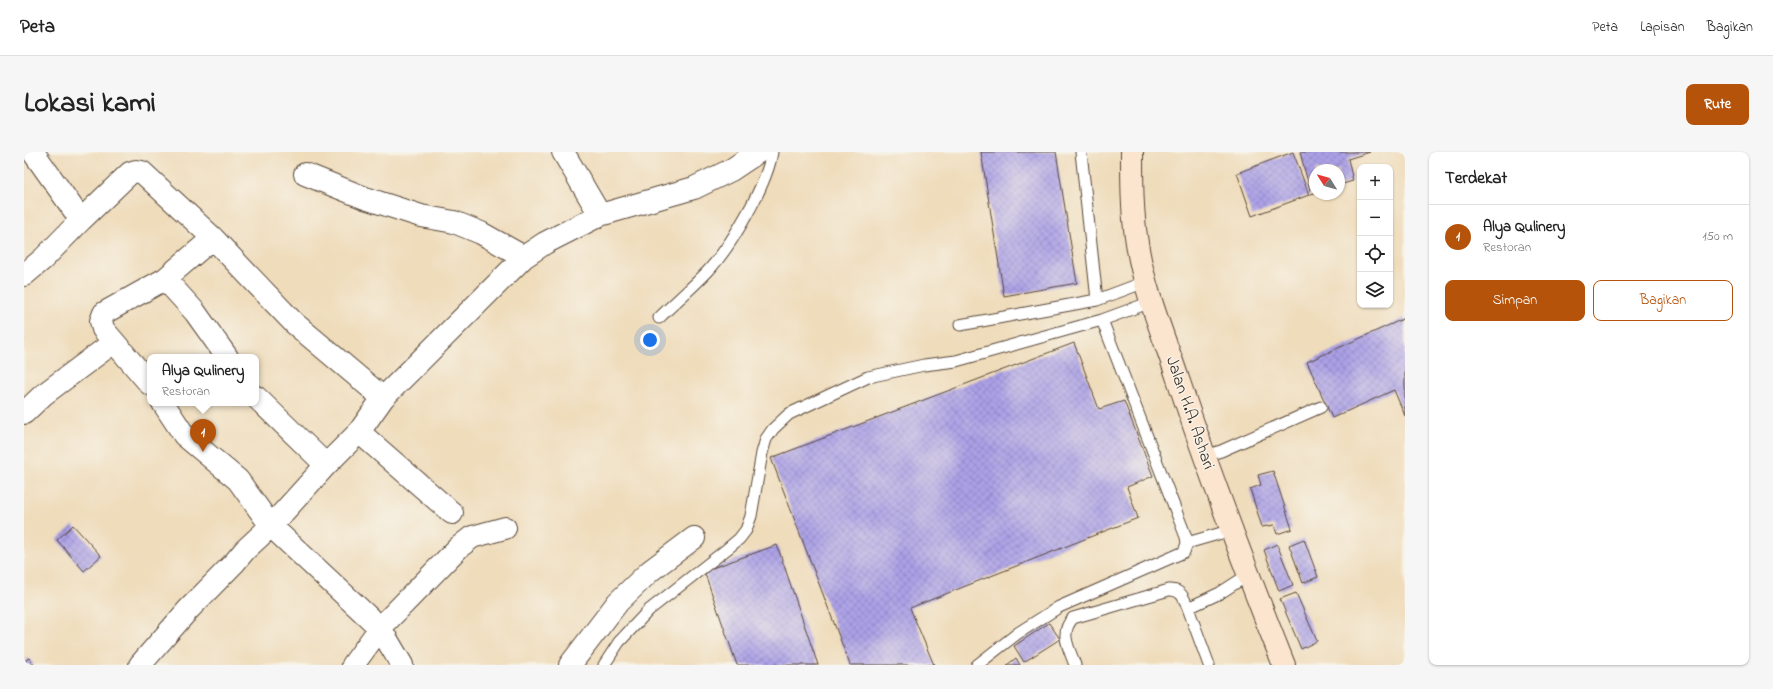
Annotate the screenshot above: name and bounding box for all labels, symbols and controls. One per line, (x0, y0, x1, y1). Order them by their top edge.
text: Peta (20, 14, 55, 41)
text: Peta (1592, 17, 1618, 38)
text: Lapisan (1640, 17, 1685, 38)
text: Bagikan (1707, 17, 1753, 38)
text: Lokasi kami (24, 84, 156, 125)
button: Rute (1686, 84, 1749, 125)
north arrow (1309, 164, 1345, 200)
map controls (1357, 164, 1393, 308)
button: + (1357, 164, 1393, 200)
text: Terdekat (1445, 166, 1507, 191)
button: − (1357, 200, 1393, 236)
text: Alya Qulinery (1483, 216, 1565, 238)
text: 1 (1456, 227, 1460, 246)
text: 150 m (1702, 227, 1733, 246)
button: locate (1357, 236, 1393, 272)
text: Restoran (1483, 238, 1531, 257)
button: layers (1357, 272, 1393, 308)
button: Simpan (1445, 280, 1585, 321)
button: Bagikan (1593, 280, 1733, 321)
your location (640, 330, 660, 350)
street label: Jalan H.A. Ashari (1159, 353, 1221, 473)
popup (147, 354, 259, 406)
text: Alya Qulinery (162, 360, 244, 382)
text: Restoran (162, 382, 210, 401)
pin: 1 (190, 419, 216, 452)

